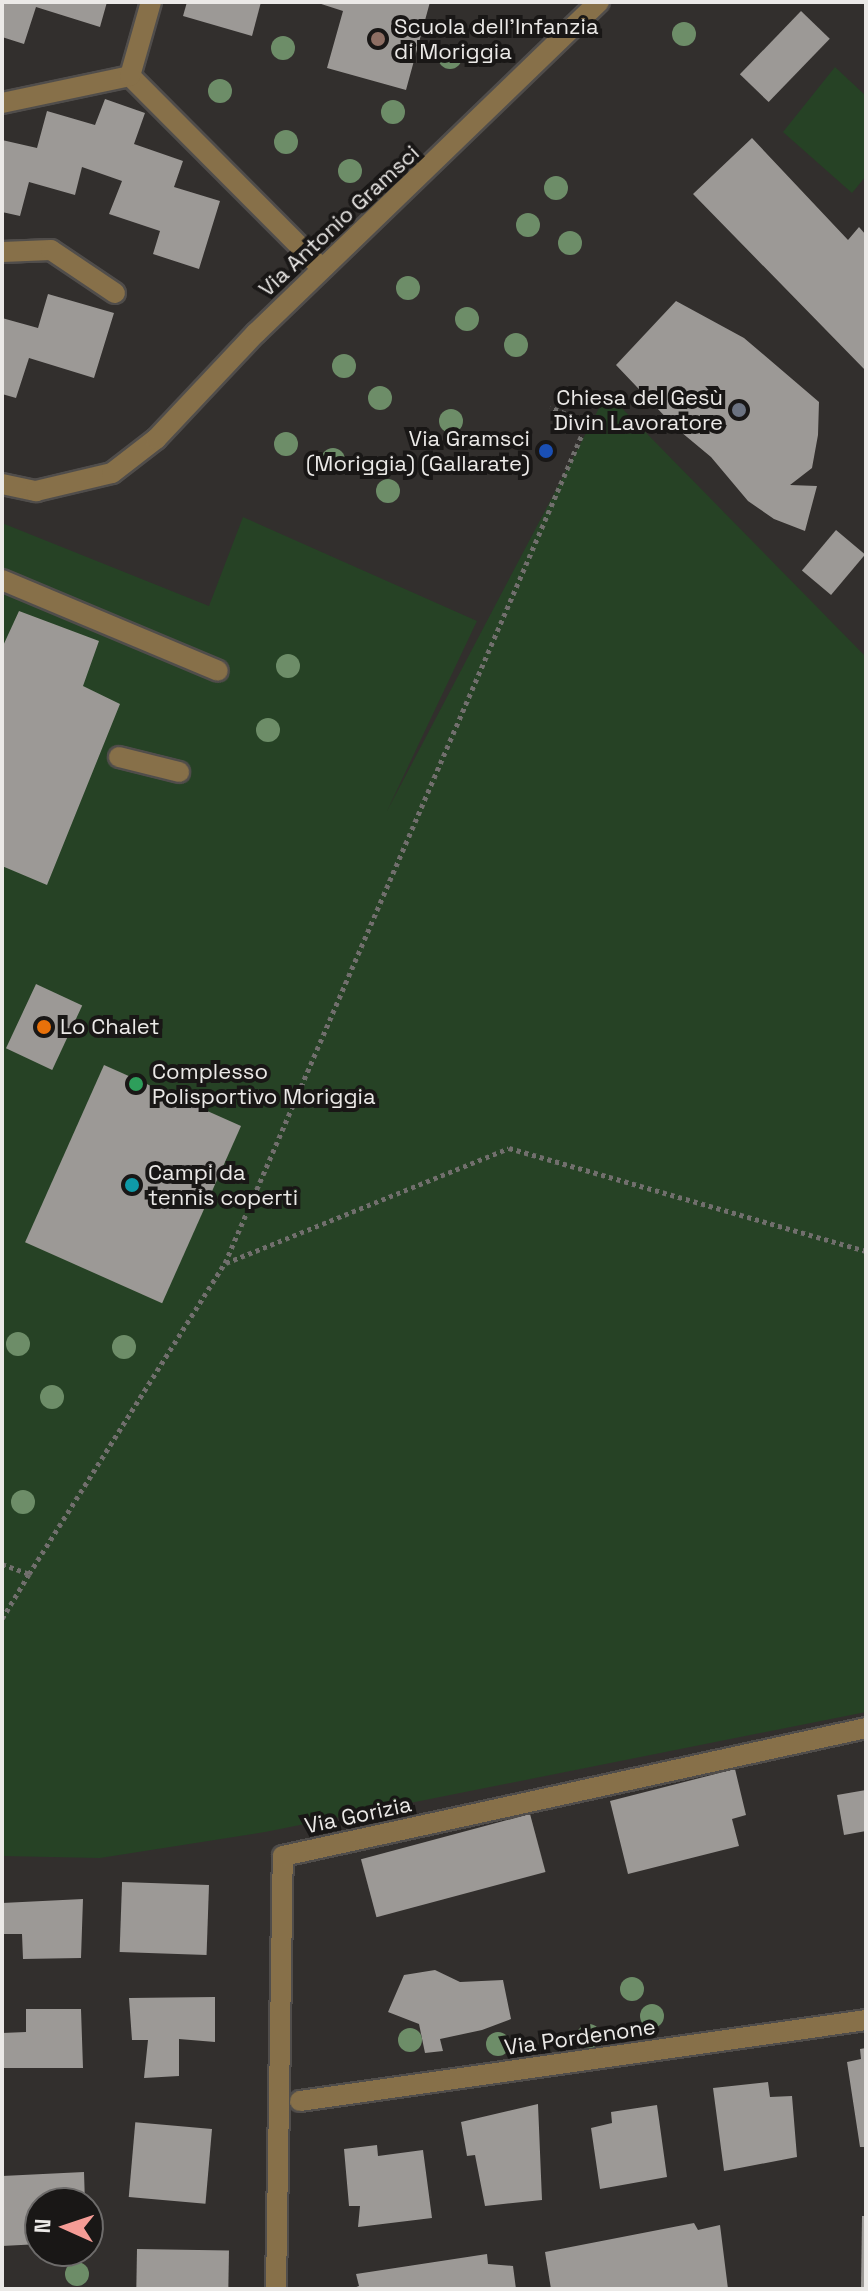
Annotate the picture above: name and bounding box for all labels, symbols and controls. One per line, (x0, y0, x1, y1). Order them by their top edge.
place label: Scuola dell'Infanzia di Moriggia (394, 13, 599, 64)
marker: Scuola dell'Infanzia di Moriggia (369, 30, 387, 48)
street label: Via Antonio Gramsci (253, 140, 425, 302)
place label: Chiesa del Gesù Divin Lavoratore (553, 384, 723, 436)
marker: Chiesa del Gesù Divin Lavoratore (730, 401, 748, 419)
place label: Via Gramsci (Moriggia) (Gallarate) (306, 425, 530, 476)
marker: Via Gramsci (Moriggia) (Gallarate) (537, 442, 555, 460)
place label: Lo Chalet (60, 1014, 160, 1040)
marker: Lo Chalet (35, 1018, 53, 1036)
place label: Complesso Polisportivo Moriggia (152, 1058, 376, 1110)
marker: Complesso Polisportivo Moriggia (127, 1075, 145, 1093)
place label: Campi da tennis coperti (148, 1159, 298, 1210)
marker: Campi da tennis coperti (123, 1176, 141, 1194)
street label: Via Gorizia (302, 1791, 414, 1839)
street label: Via Pordenone (503, 2013, 657, 2061)
north arrow (24, 2187, 104, 2267)
text: N (28, 2218, 56, 2234)

